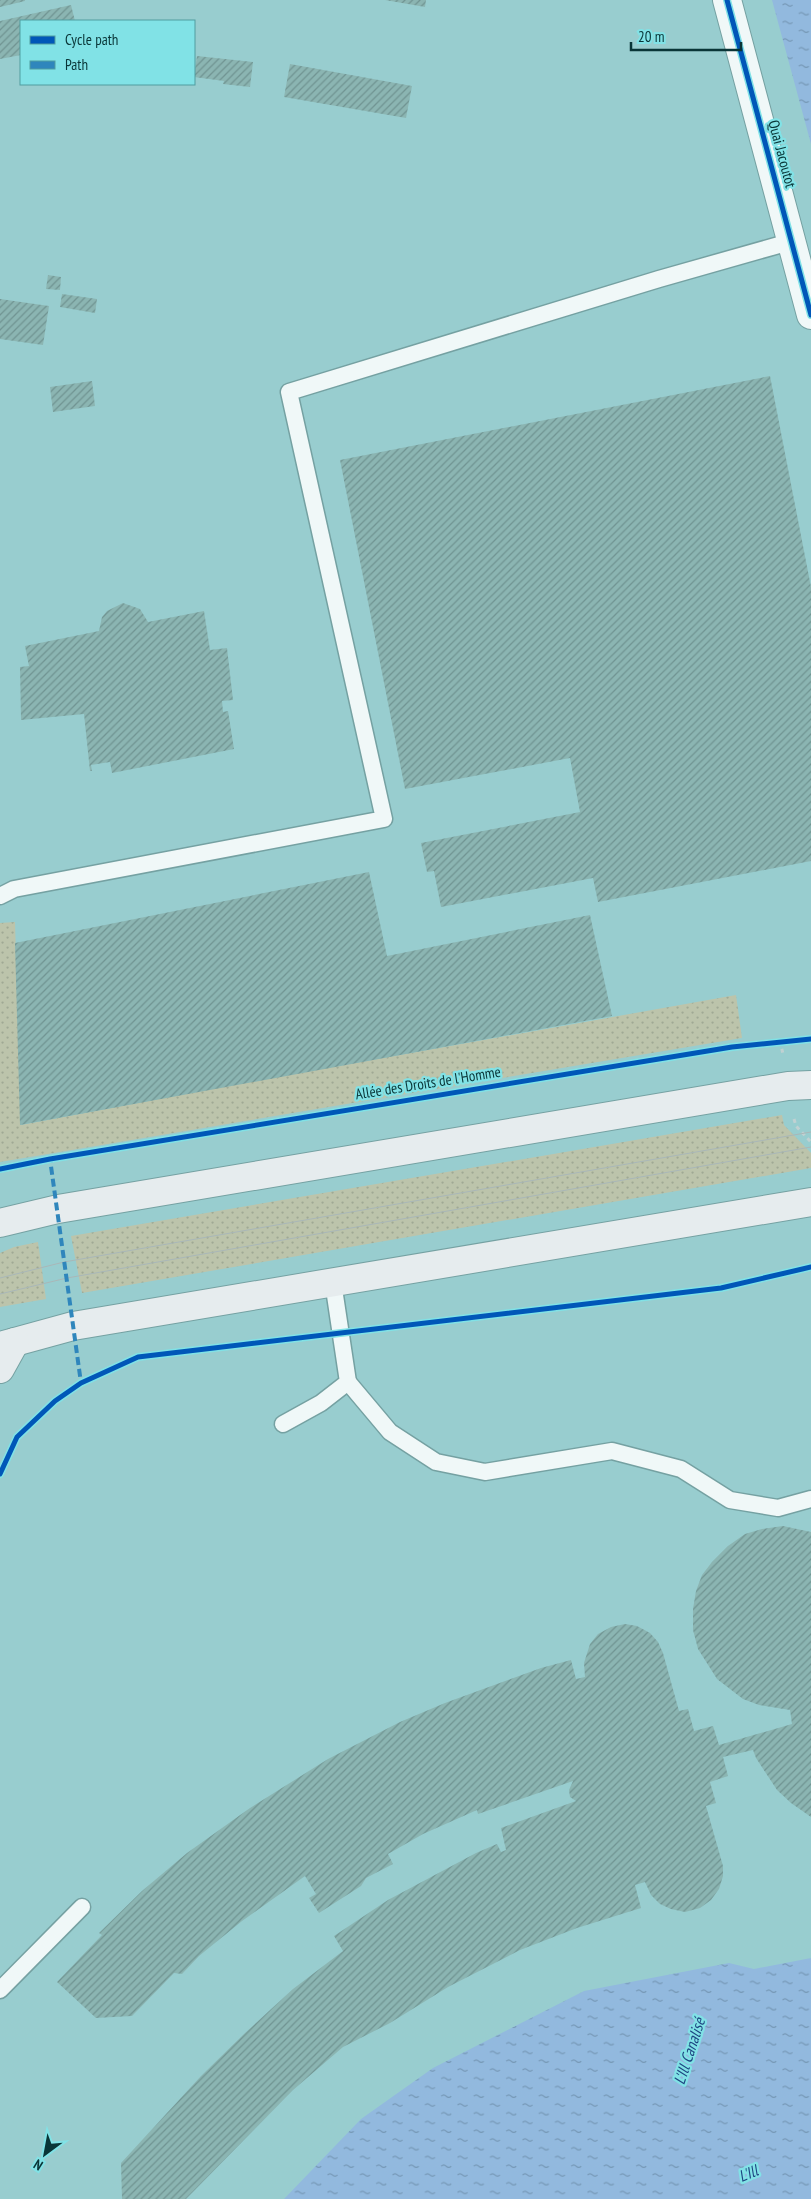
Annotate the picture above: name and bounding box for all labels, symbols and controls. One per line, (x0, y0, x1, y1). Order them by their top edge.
legend (20, 20, 195, 85)
scale bar (631, 20, 741, 52)
text: 20 m (638, 27, 664, 46)
text: Cycle path (65, 30, 118, 49)
text: Path (65, 55, 88, 74)
street label: Quai Jacoutot (764, 118, 801, 190)
street label: Allée des Droits de l'Homme (354, 1062, 502, 1103)
water label: L'Ill Canalisé (669, 2014, 710, 2087)
north arrow (20, 2129, 70, 2179)
text: N (30, 2155, 46, 2175)
water label: L'Ill (735, 2160, 762, 2186)

